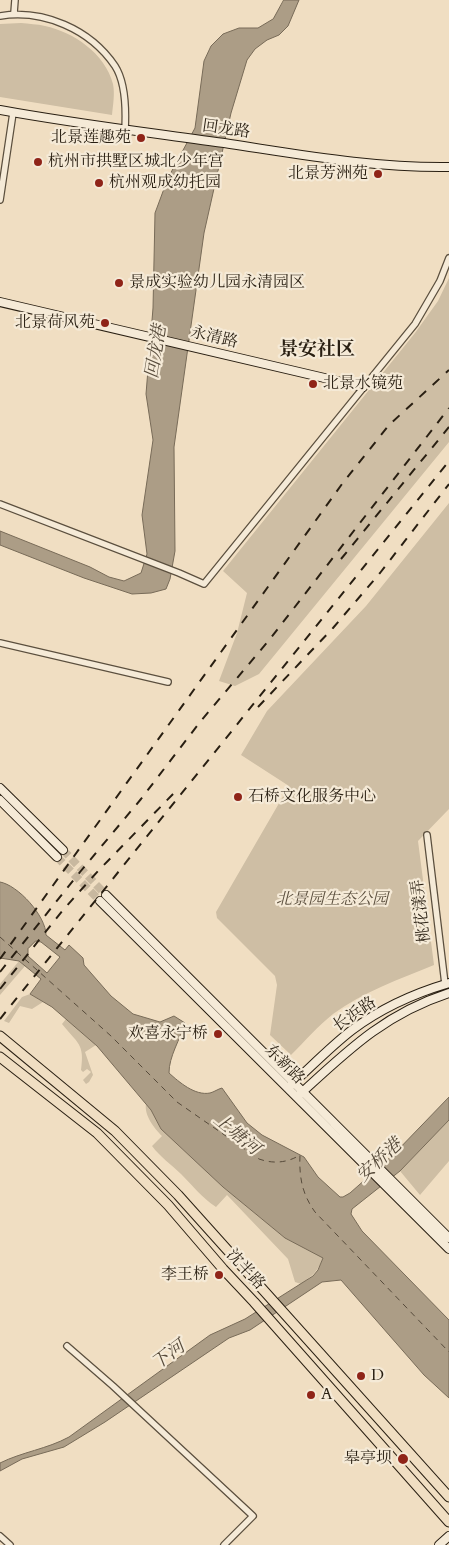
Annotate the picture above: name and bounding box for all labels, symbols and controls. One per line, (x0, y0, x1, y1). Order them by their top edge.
street label: 回龙路 (201, 117, 251, 143)
place label: 北景莲趣苑 (51, 128, 131, 148)
marker: 北景莲趣苑 (135, 132, 147, 144)
place label: 杭州市拱墅区城北少年宫 (48, 152, 224, 172)
marker: 杭州市拱墅区城北少年宫 (32, 156, 44, 168)
place label: 北景芳洲苑 (288, 164, 368, 184)
marker: 北景芳洲苑 (372, 168, 384, 180)
place label: 杭州观成幼托园 (109, 173, 221, 193)
marker: 杭州观成幼托园 (93, 177, 105, 189)
place label: 景成实验幼儿园永清园区 (129, 273, 305, 293)
marker: 景成实验幼儿园永清园区 (113, 277, 125, 289)
place label: 北景荷风苑 (15, 313, 95, 333)
marker: 北景荷风苑 (99, 317, 111, 329)
street label: 永清路 (188, 323, 240, 353)
water label: 回龙港 (142, 324, 172, 380)
district label: 景安社区 (279, 340, 355, 362)
place label: 北景水镜苑 (323, 374, 403, 394)
marker: 北景水镜苑 (307, 378, 319, 390)
place label: 石桥文化服务中心 (248, 787, 376, 807)
marker: 石桥文化服务中心 (232, 791, 244, 803)
street label: 桃花漾弄 (409, 878, 435, 944)
park label: 北景园生态公园 (276, 890, 388, 910)
street label: 长浜路 (330, 994, 380, 1036)
place label: 欢喜永宁桥 (128, 1024, 208, 1044)
marker: 欢喜永宁桥 (212, 1028, 224, 1040)
street label: 东新路 (260, 1041, 308, 1089)
water label: 上塘河 (208, 1110, 264, 1160)
water label: 安桥港 (353, 1135, 407, 1187)
street label: 沈半路 (222, 1246, 268, 1294)
place label: 李王桥 (161, 1265, 209, 1285)
marker: 李王桥 (213, 1269, 225, 1281)
water label: 下河 (148, 1337, 190, 1375)
place label: D (371, 1366, 384, 1386)
marker: D (355, 1370, 367, 1382)
place label: A (321, 1385, 332, 1405)
marker: A (305, 1389, 317, 1401)
place label: 皋亭坝 (344, 1449, 392, 1469)
marker: 皋亭坝 (396, 1452, 410, 1466)

